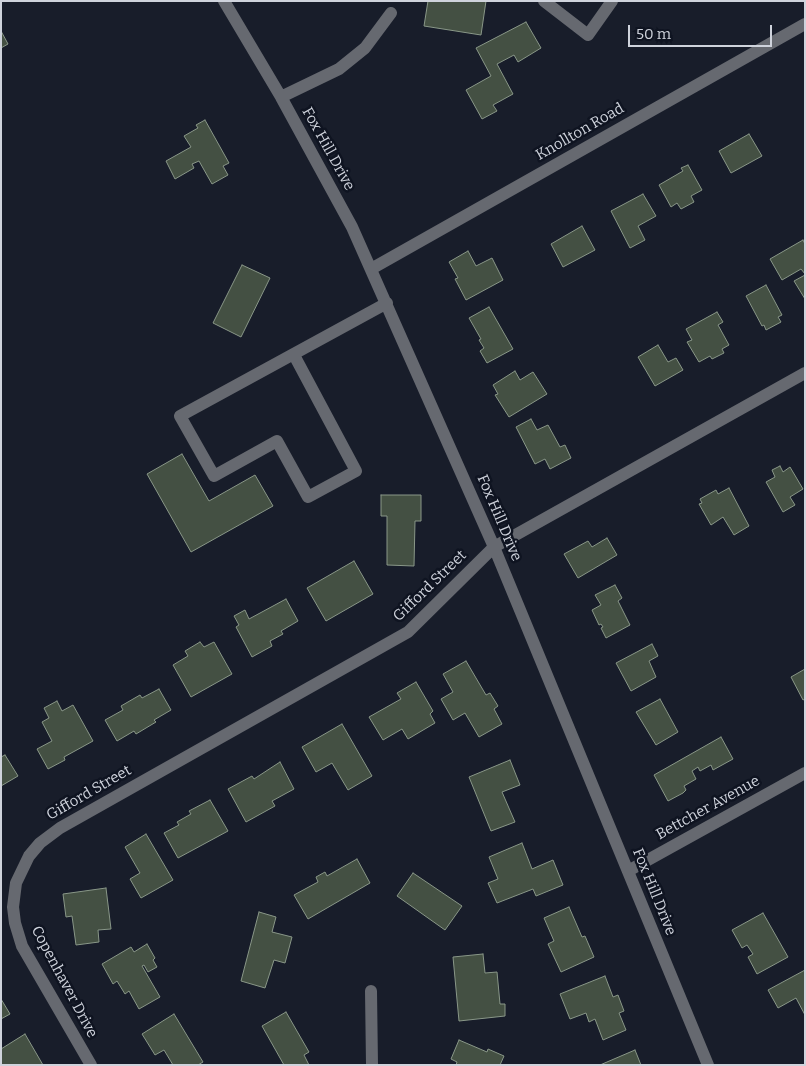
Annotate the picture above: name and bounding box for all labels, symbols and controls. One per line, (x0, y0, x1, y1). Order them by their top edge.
scale bar (631, 15, 775, 47)
text: 50 m (636, 25, 671, 43)
street label: Knollton Road (533, 100, 627, 164)
street label: Fox Hill Drive (298, 104, 358, 194)
street label: Fox Hill Drive (473, 472, 525, 564)
street label: Gifford Street (390, 547, 470, 625)
street label: Gifford Street (43, 762, 135, 824)
street label: Bettcher Avenue (653, 772, 763, 844)
street label: Fox Hill Drive (628, 846, 680, 938)
street label: Copenhaver Drive (27, 923, 101, 1041)

